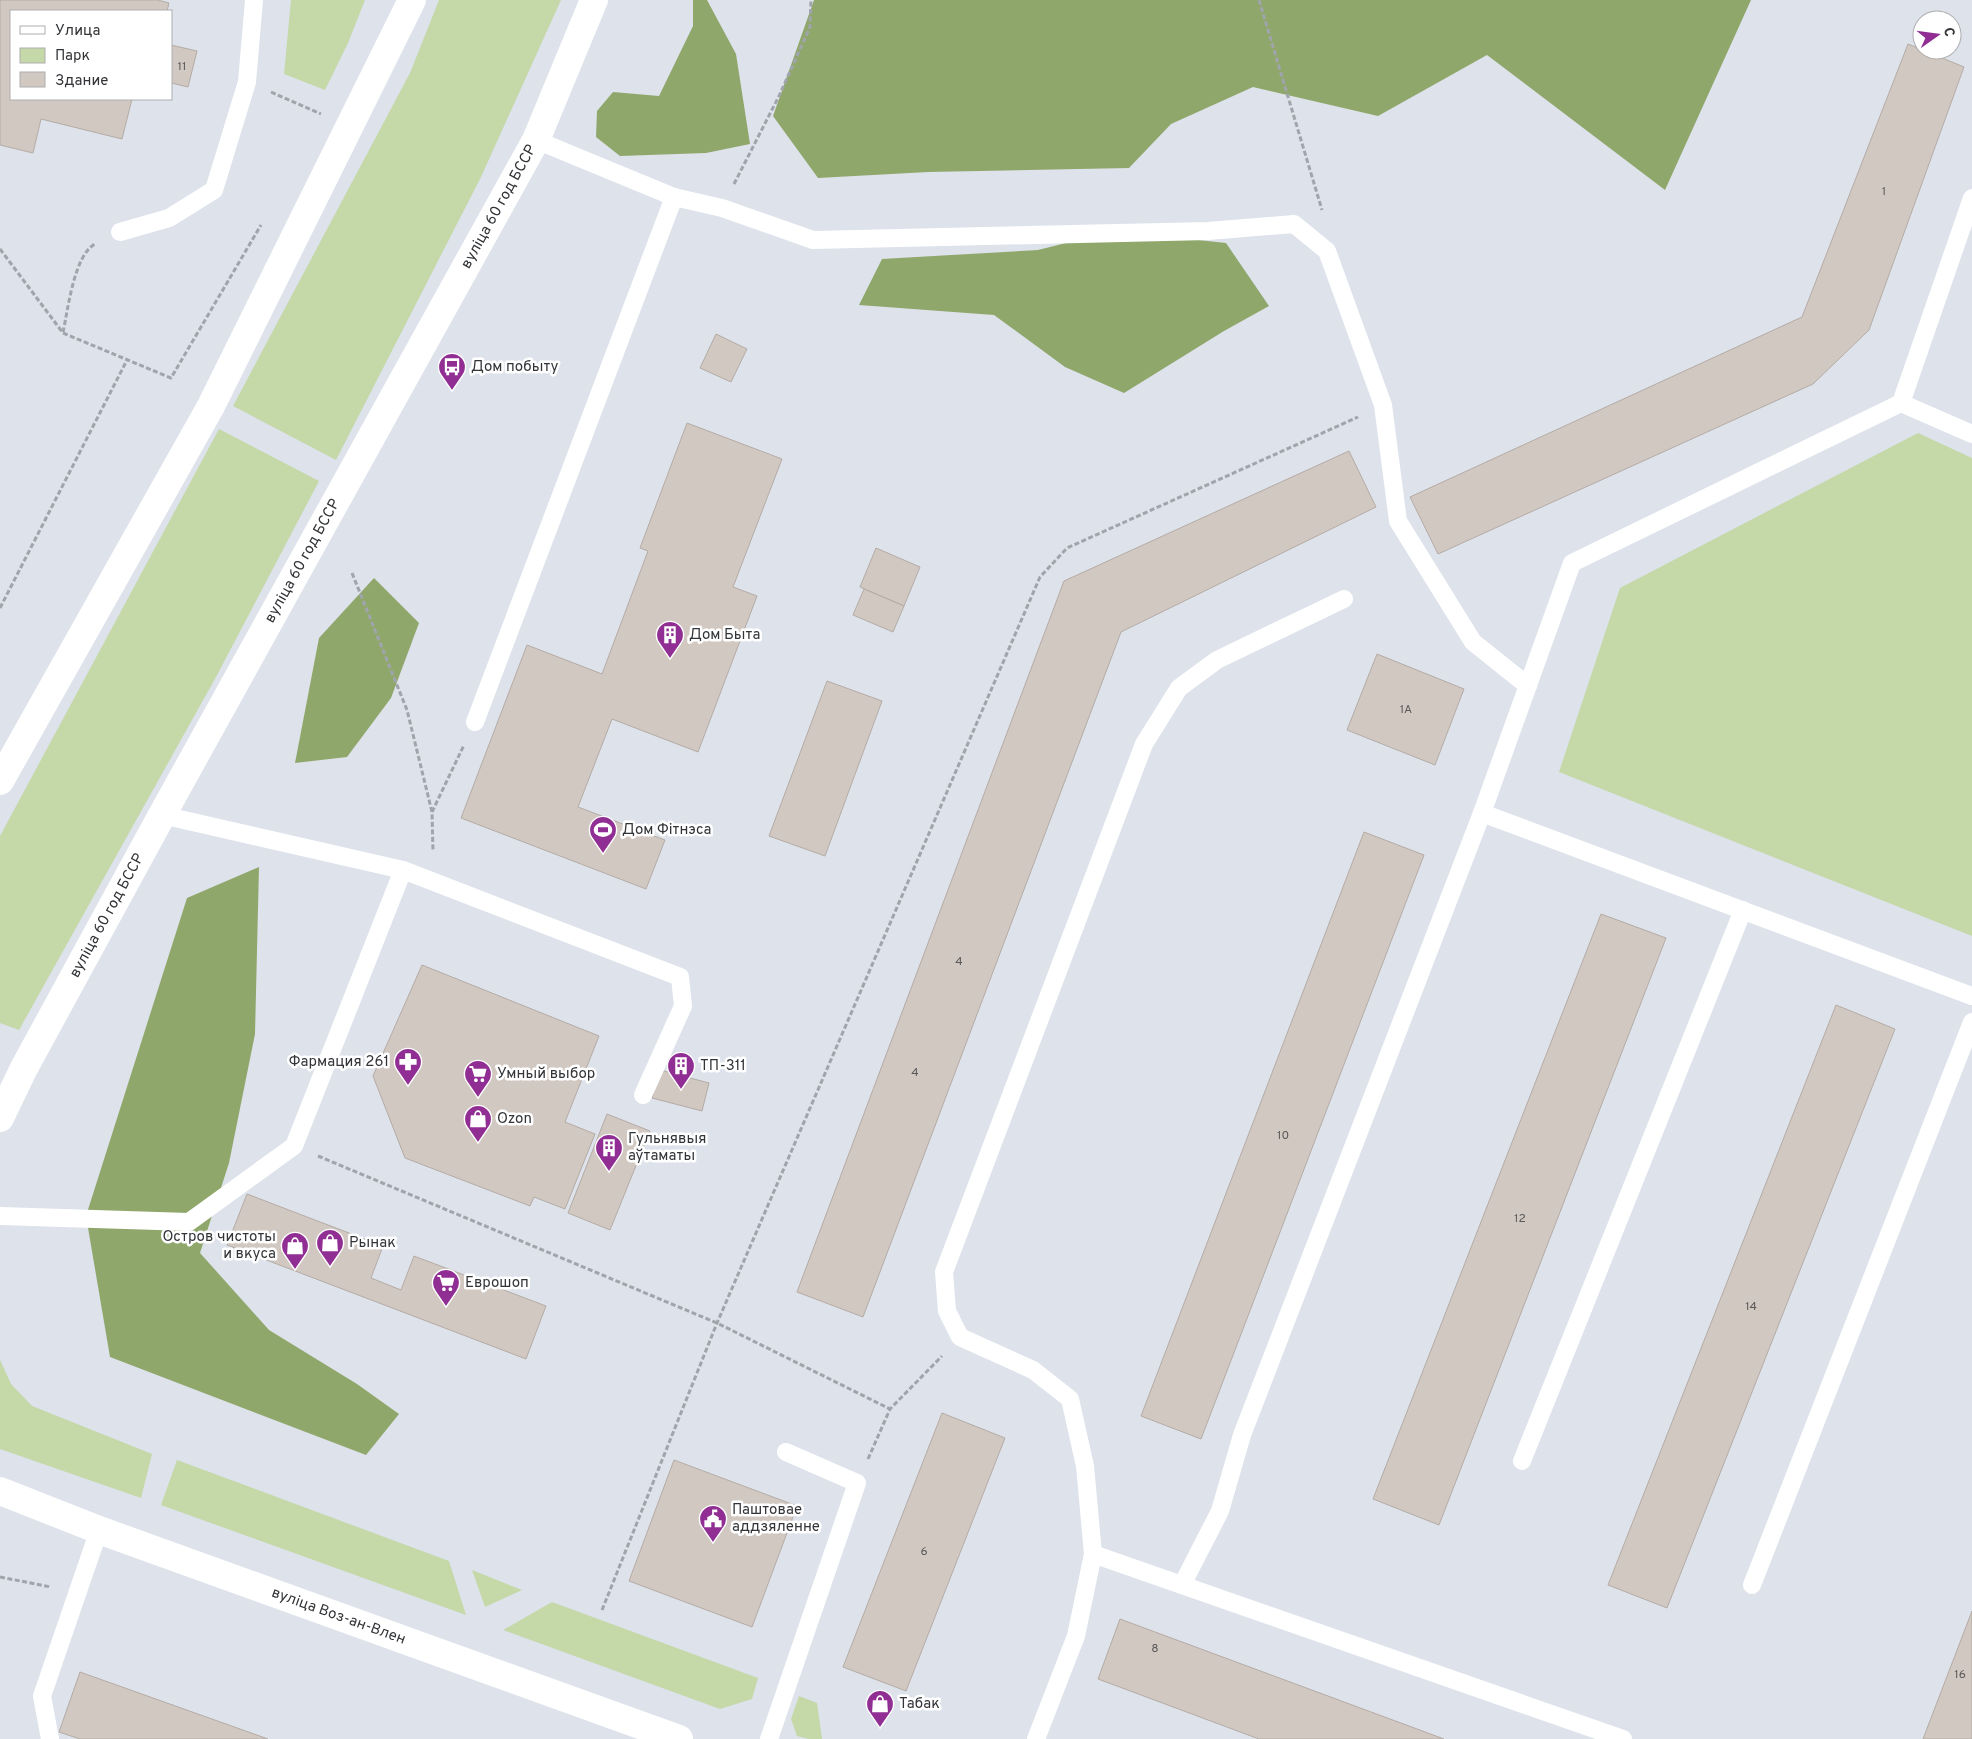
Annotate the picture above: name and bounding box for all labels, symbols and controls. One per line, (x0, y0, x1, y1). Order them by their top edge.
legend (10, 10, 172, 100)
north arrow (1912, 10, 1962, 60)
text: Улица (55, 22, 100, 41)
text: С (1939, 26, 1958, 39)
text: Парк (55, 47, 90, 66)
house number: 11 (178, 59, 186, 75)
text: Здание (55, 72, 108, 91)
street label: вуліца 60 год БССР (457, 141, 541, 272)
house number: 1 (1882, 184, 1886, 200)
bus stop icon: Дом побыту (437, 352, 467, 391)
place label: Дом побыту (471, 358, 559, 377)
street label: вуліца 60 год БССР (261, 496, 345, 626)
building icon: Дом Быта (655, 620, 685, 659)
place label: Дом Быта (689, 626, 760, 645)
house number: 1А (1400, 702, 1412, 718)
sports icon: Дом Фітнэса (588, 815, 618, 854)
place label: Дом Фітнэса (622, 821, 711, 840)
street label: вуліца 60 год БССР (66, 850, 149, 981)
house number: 4 (955, 954, 963, 970)
pharmacy icon: Фармация 261 (393, 1047, 423, 1086)
building icon: ТП-311 (666, 1051, 696, 1090)
place label: Фармация 261 (289, 1053, 389, 1072)
place label: ТП-311 (700, 1057, 746, 1076)
supermarket icon: Умный выбор (463, 1059, 493, 1098)
place label: Умный выбор (497, 1065, 595, 1084)
house number: 4 (911, 1065, 919, 1081)
shop icon: Ozon (463, 1104, 493, 1143)
place label: Ozon (497, 1110, 532, 1129)
house number: 10 (1277, 1128, 1289, 1144)
place label: Гульнявыя аўтаматы (628, 1130, 706, 1166)
building icon: Гульнявыя аўтаматы (594, 1133, 624, 1172)
house number: 12 (1514, 1211, 1526, 1227)
place label: Остров чистоты и вкуса (163, 1228, 276, 1264)
shop icon: Рынак (315, 1228, 345, 1267)
shop icon: Остров чистоты и вкуса (280, 1231, 310, 1270)
place label: Рынак (349, 1234, 396, 1253)
supermarket icon: Еврошоп (431, 1268, 461, 1307)
place label: Еврошоп (465, 1274, 529, 1293)
house number: 14 (1745, 1299, 1757, 1315)
place label: Паштовае аддзяленне (732, 1501, 820, 1537)
public building icon: Паштовае аддзяленне (698, 1504, 728, 1543)
house number: 6 (920, 1544, 928, 1560)
street label: вуліца Воз-ан-Влен (269, 1583, 408, 1649)
house number: 8 (1151, 1641, 1159, 1657)
house number: 16 (1954, 1667, 1966, 1683)
shop icon: Табак (865, 1689, 895, 1728)
place label: Табак (899, 1695, 940, 1714)

